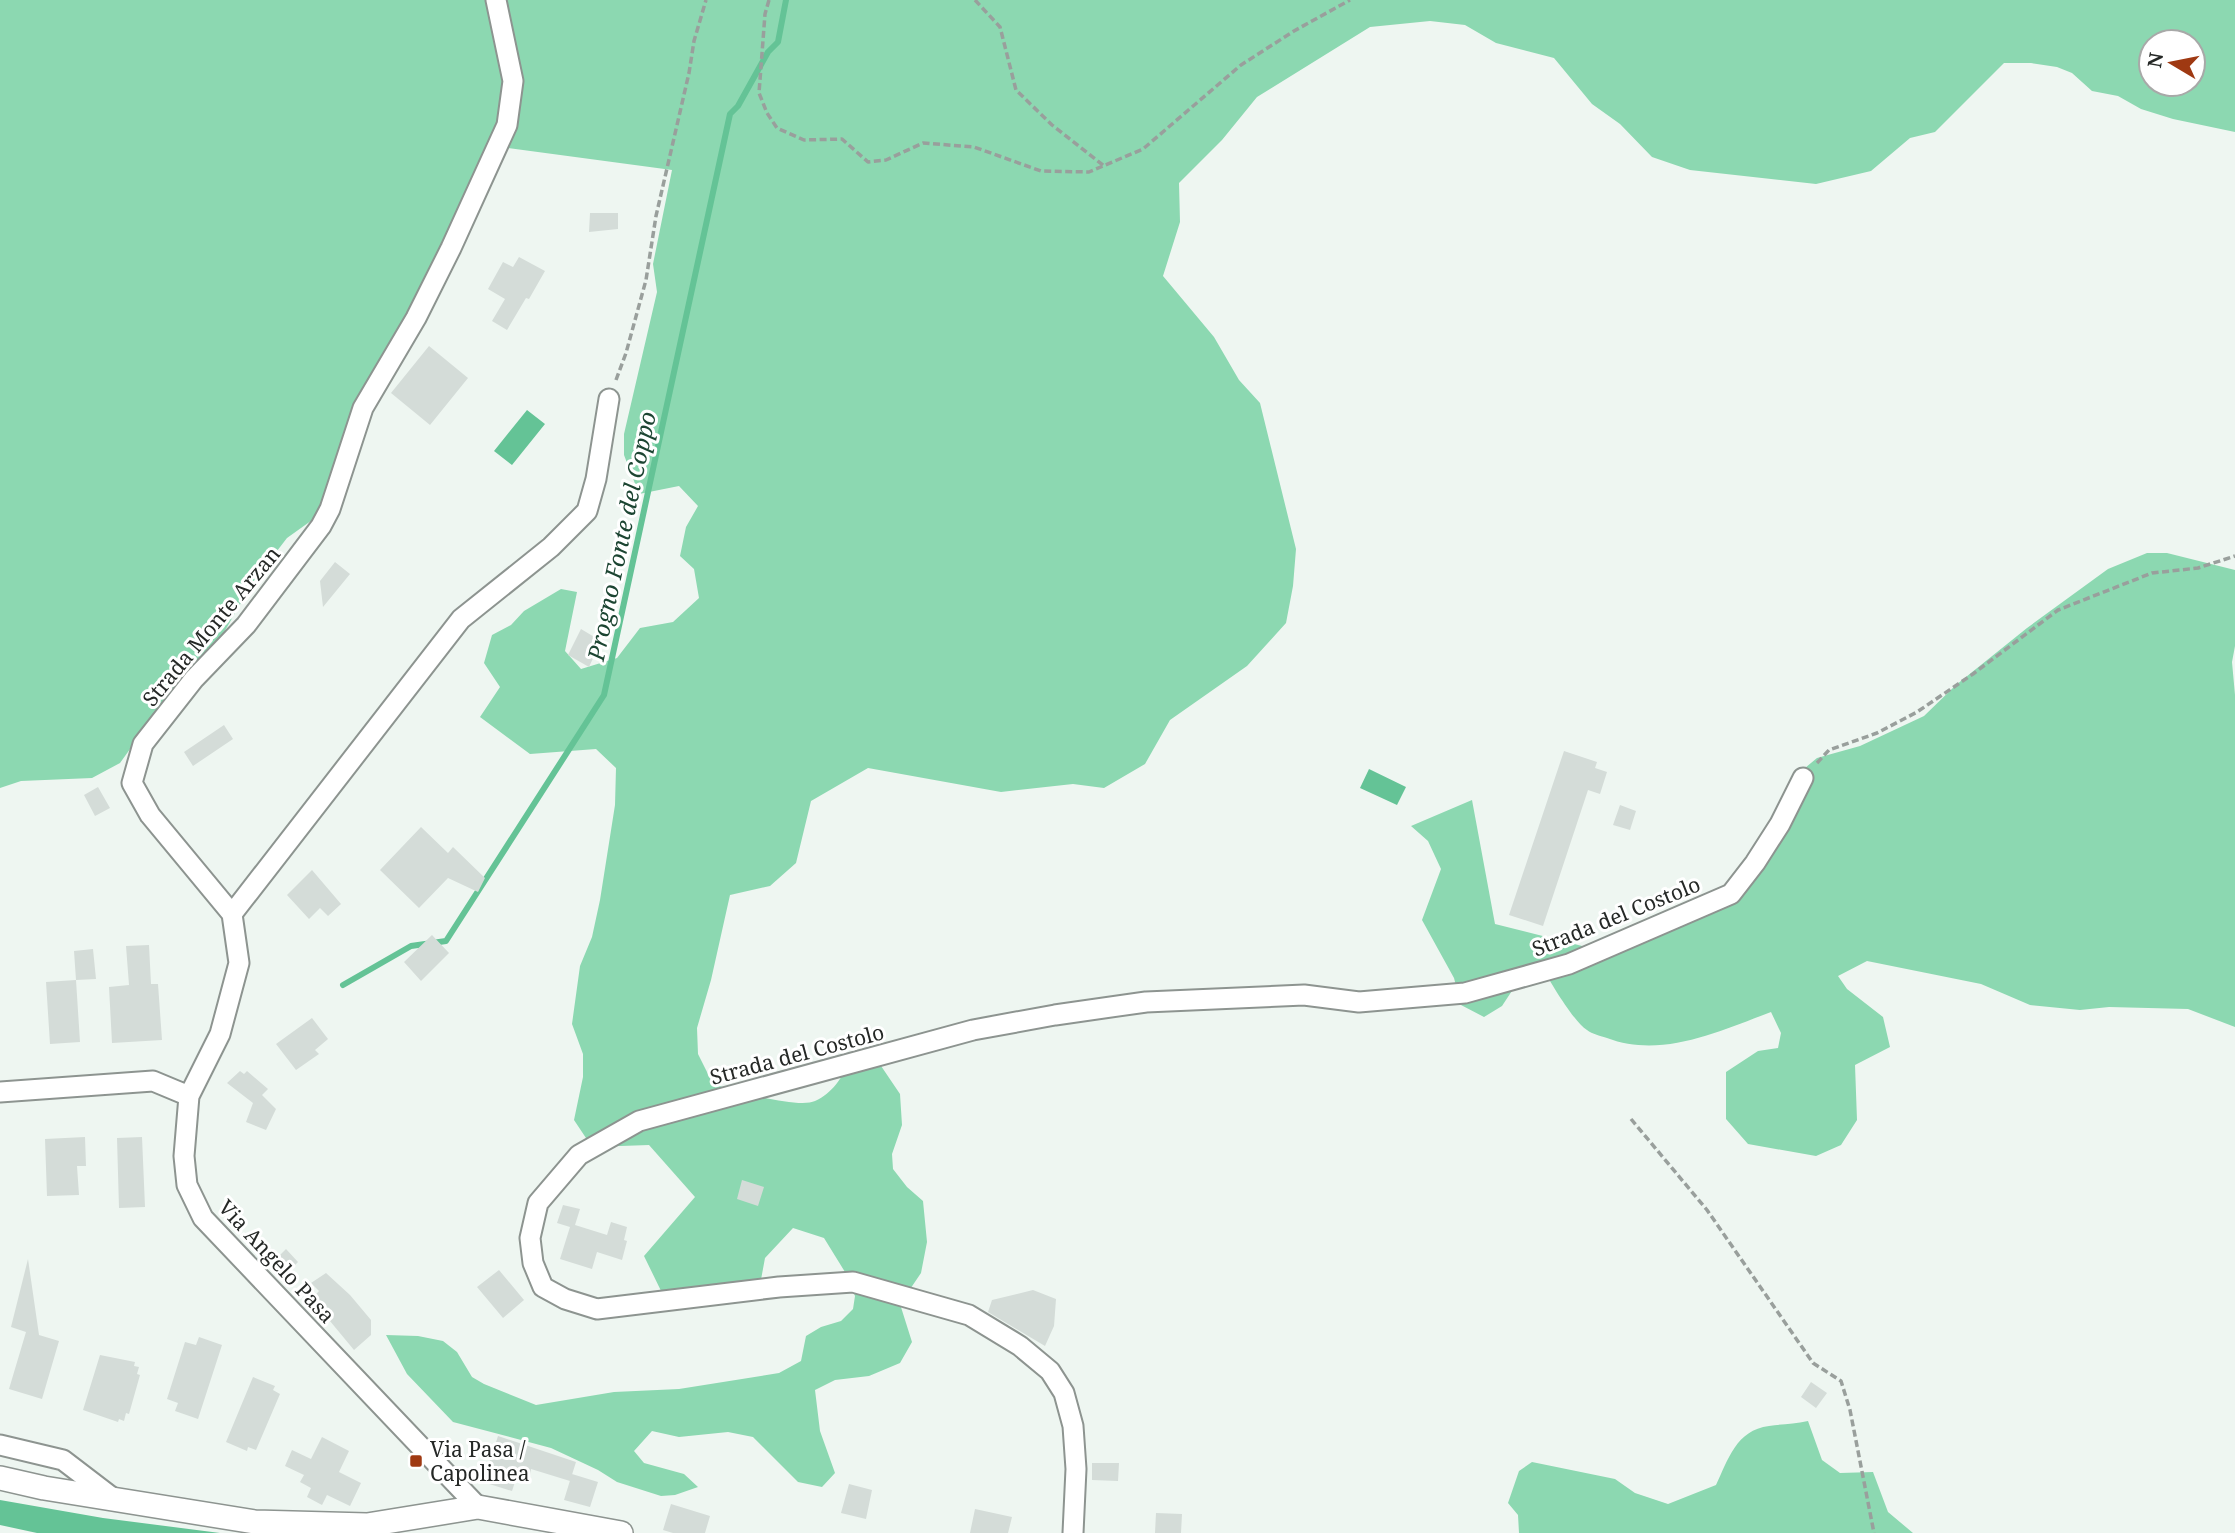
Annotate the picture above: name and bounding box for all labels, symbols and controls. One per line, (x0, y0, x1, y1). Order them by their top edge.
north arrow (2137, 28, 2207, 98)
text: N (2141, 50, 2169, 70)
water label: Progno Fonte del Coppo (579, 408, 663, 664)
street label: Strada Monte Arzan (136, 540, 286, 712)
street label: Strada del Costolo (1528, 869, 1704, 963)
street label: Strada del Costolo (707, 1017, 887, 1091)
street label: Via Angelo Pasa (213, 1193, 341, 1329)
place label: Via Pasa / Capolinea (430, 1435, 530, 1487)
marker: Via Pasa / Capolinea (408, 1453, 424, 1469)

